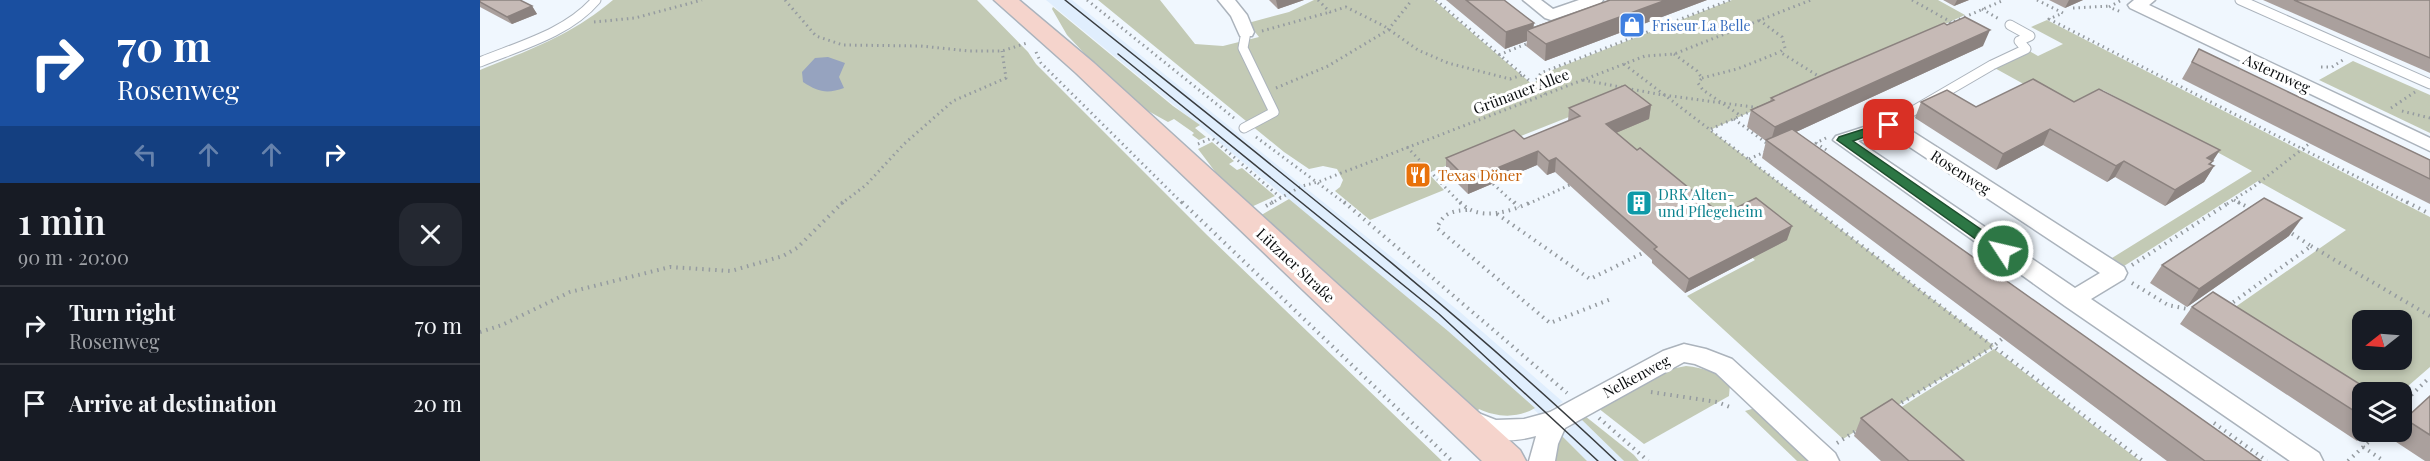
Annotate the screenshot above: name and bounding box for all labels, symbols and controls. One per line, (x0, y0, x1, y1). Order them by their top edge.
shop icon: Friseur La Belle (1617, 10, 1647, 40)
place label: Friseur La Belle (1652, 16, 1750, 35)
text: 70 m (117, 17, 211, 73)
icon: right (18, 24, 96, 102)
street label: Asternweg (2239, 48, 2314, 97)
street label: Grünauer Allee (1470, 64, 1572, 118)
text: Rosenweg (117, 71, 239, 107)
pin (1863, 99, 1914, 150)
icon: arrive (1872, 108, 1905, 141)
icon: left (129, 138, 162, 171)
icon: ahead (192, 138, 225, 171)
icon: ahead (255, 138, 288, 171)
icon: right (318, 138, 351, 171)
street label: Rosenweg (1927, 145, 1995, 199)
restaurant icon: Texas Döner (1403, 160, 1433, 190)
place label: Texas Döner (1438, 165, 1522, 185)
place label: DRK Alten- und Pflegeheim (1658, 184, 1764, 221)
building icon: DRK Alten- und Pflegeheim (1624, 188, 1654, 218)
text: 1 min (18, 196, 106, 244)
button: close (399, 203, 462, 266)
position arrow (1971, 219, 2035, 283)
street label: Lützner Straße (1252, 223, 1340, 307)
text: 90 m · 20:00 (18, 243, 129, 270)
text: Turn right (69, 297, 175, 327)
icon: right (18, 309, 51, 342)
text: 70 m (415, 310, 462, 340)
north arrow (2352, 310, 2412, 370)
map controls (2352, 310, 2412, 442)
text: Rosenweg (69, 327, 160, 354)
street label: Nelkenweg (1599, 350, 1673, 402)
button: layers (2352, 382, 2412, 442)
icon: arrive (18, 387, 51, 420)
text: Arrive at destination (69, 388, 277, 418)
text: 20 m (413, 388, 462, 418)

